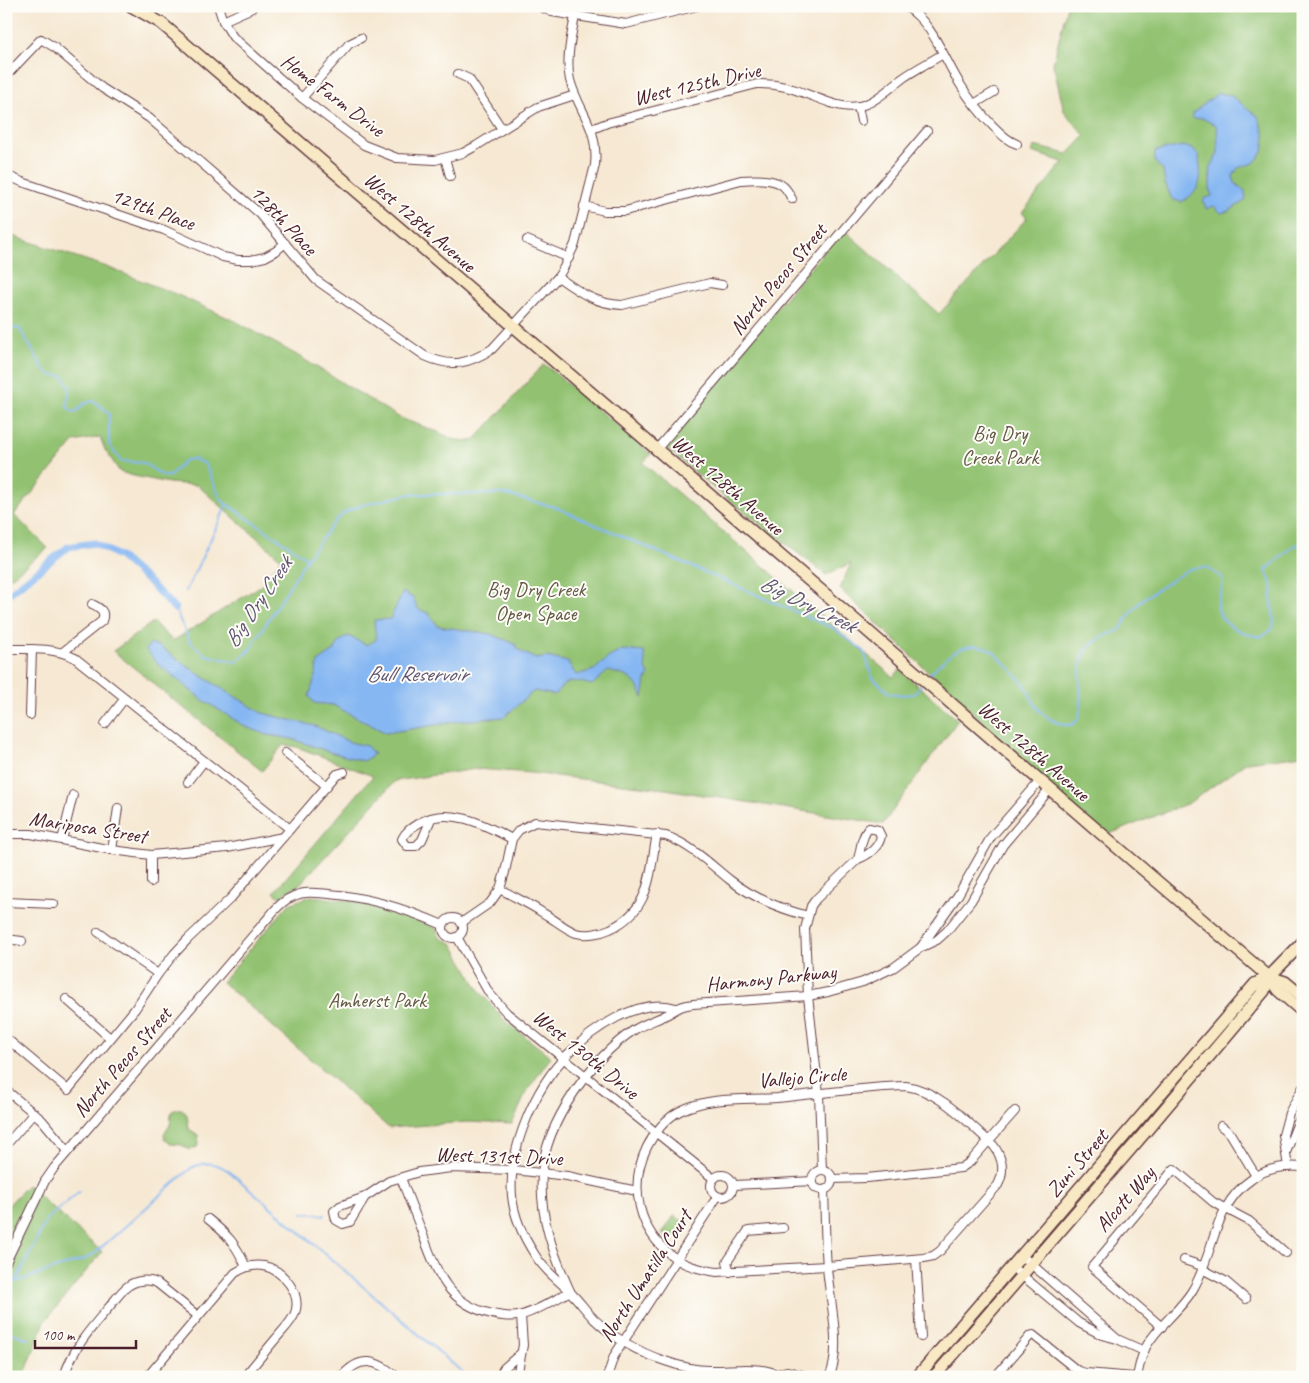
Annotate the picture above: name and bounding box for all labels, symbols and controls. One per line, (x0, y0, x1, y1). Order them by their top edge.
street label: Home Farm Drive (276, 48, 391, 143)
street label: West 125th Drive (631, 57, 764, 111)
street label: West 128th Avenue (359, 166, 482, 278)
street label: 128th Place (245, 179, 324, 261)
street label: 129th Place (108, 182, 199, 236)
street label: North Pecos Street (724, 216, 833, 340)
park label: Big Dry Creek Park (962, 420, 1041, 470)
street label: West 128th Avenue (667, 429, 790, 541)
water label: Big Dry Creek (218, 548, 301, 653)
water label: Big Dry Creek (755, 569, 864, 641)
park label: Big Dry Creek Open Space (487, 576, 587, 626)
water label: Bull Reservoir (367, 660, 471, 688)
street label: West 128th Avenue (973, 695, 1096, 807)
street label: Mariposa Street (28, 805, 151, 850)
street label: Harmony Parkway (705, 958, 839, 998)
park label: Amherst Park (328, 987, 428, 1013)
street label: North Pecos Street (67, 1000, 178, 1122)
street label: West 130th Drive (528, 1003, 645, 1105)
street label: Vallejo Circle (757, 1060, 848, 1094)
street label: Zuni Street (1040, 1122, 1115, 1202)
street label: West 131st Drive (435, 1141, 564, 1171)
street label: Alcott Way (1089, 1159, 1162, 1237)
street label: North Umatilla Court (593, 1203, 699, 1347)
scale bar (35, 1318, 136, 1350)
text: 100 m (42, 1326, 76, 1345)

